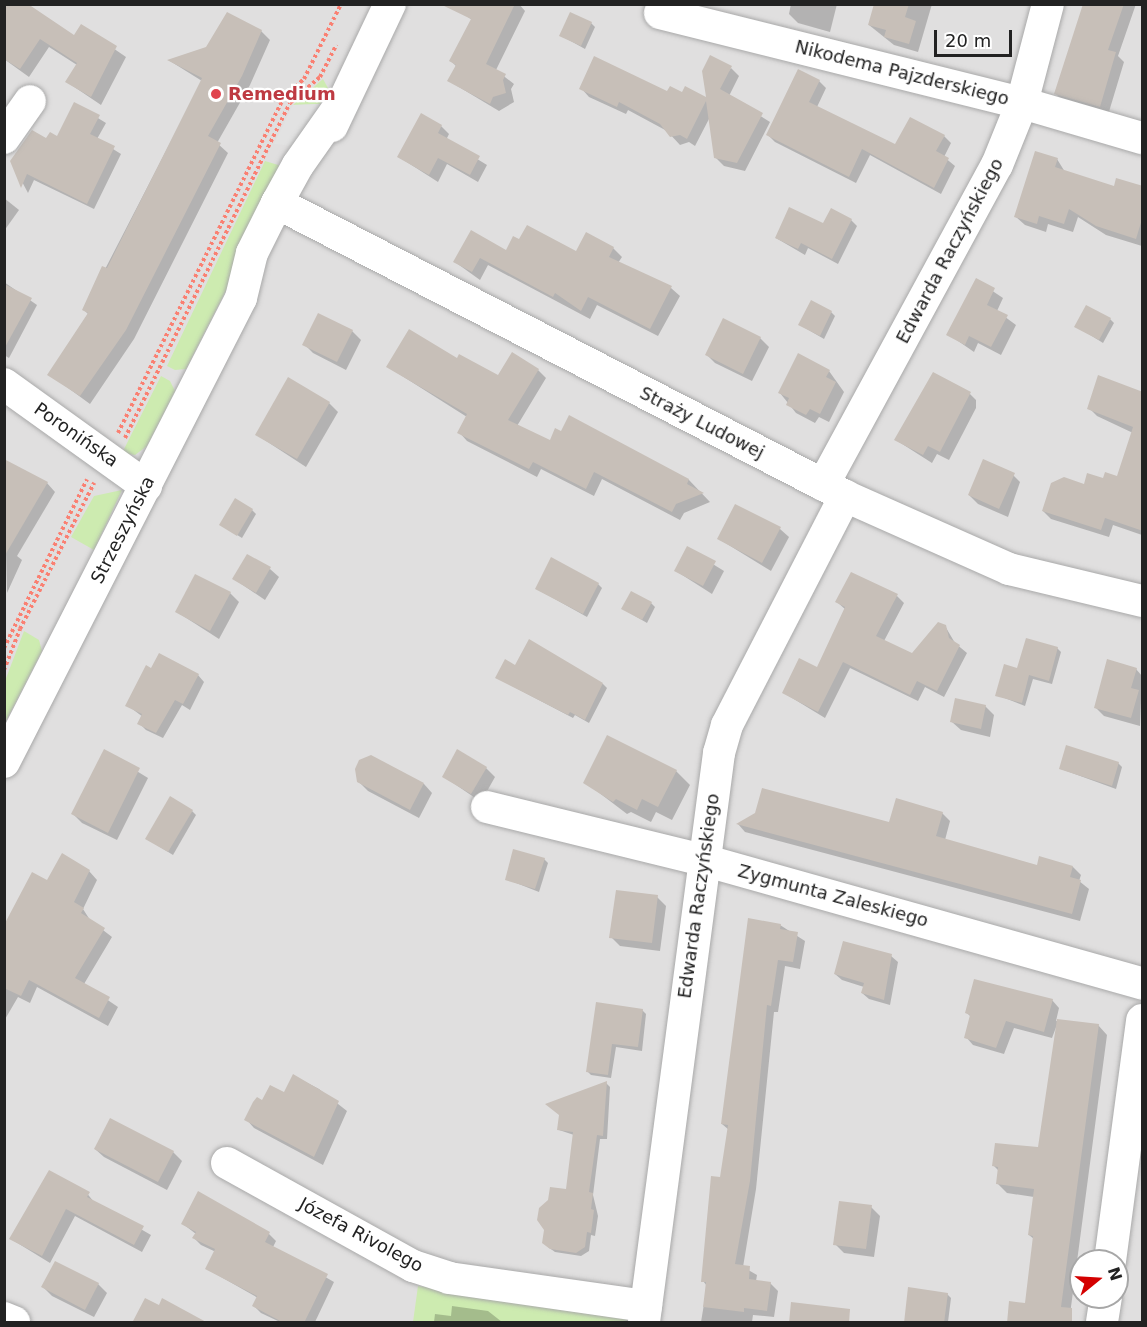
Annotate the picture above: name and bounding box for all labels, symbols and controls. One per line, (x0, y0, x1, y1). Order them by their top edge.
scale bar (937, 18, 1015, 56)
text: 20 m (945, 30, 991, 51)
street label: Nikodema Pajzderskiego (793, 36, 1011, 110)
place label: Remedium (228, 83, 336, 105)
marker: Remedium (209, 87, 223, 101)
street label: Edwarda Raczyńskiego (892, 155, 1008, 347)
street label: Straży Ludowej (636, 382, 768, 464)
street label: Poronińska (30, 398, 122, 472)
street label: Strzeszyńska (87, 473, 159, 587)
street label: Edwarda Raczyńskiego (674, 792, 724, 1000)
street label: Zygmunta Zaleskiego (735, 860, 931, 932)
street label: Józefa Rivolego (295, 1193, 427, 1277)
north arrow (1069, 1249, 1129, 1309)
text: N (1104, 1265, 1126, 1283)

